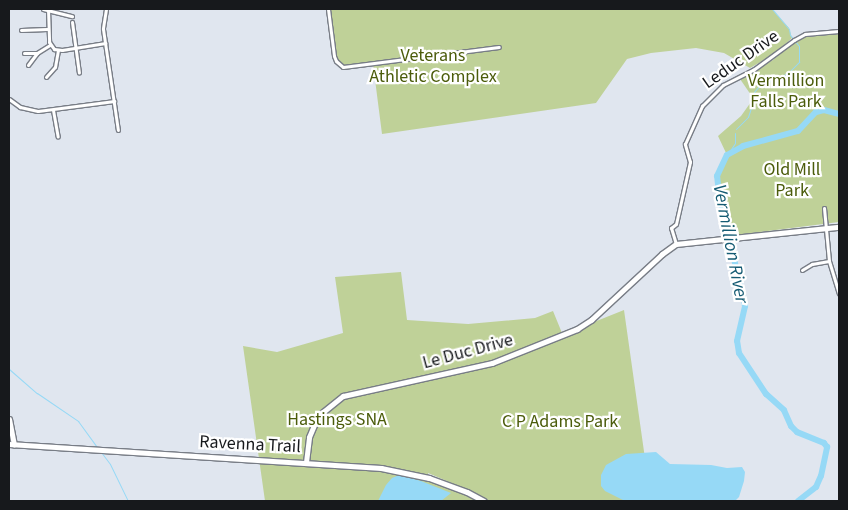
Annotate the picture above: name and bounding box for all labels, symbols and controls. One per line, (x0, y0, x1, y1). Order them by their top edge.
street label: Leduc Drive (699, 26, 783, 94)
park label: Veterans Athletic Complex (369, 46, 497, 88)
park label: Vermillion Falls Park (748, 71, 824, 114)
park label: Old Mill Park (764, 160, 820, 202)
water label: Vermillion River (707, 183, 753, 305)
street label: Le Duc Drive (420, 330, 516, 374)
park label: Hastings SNA (287, 409, 387, 431)
park label: C P Adams Park (502, 411, 618, 433)
street label: Ravenna Trail (199, 432, 301, 458)

